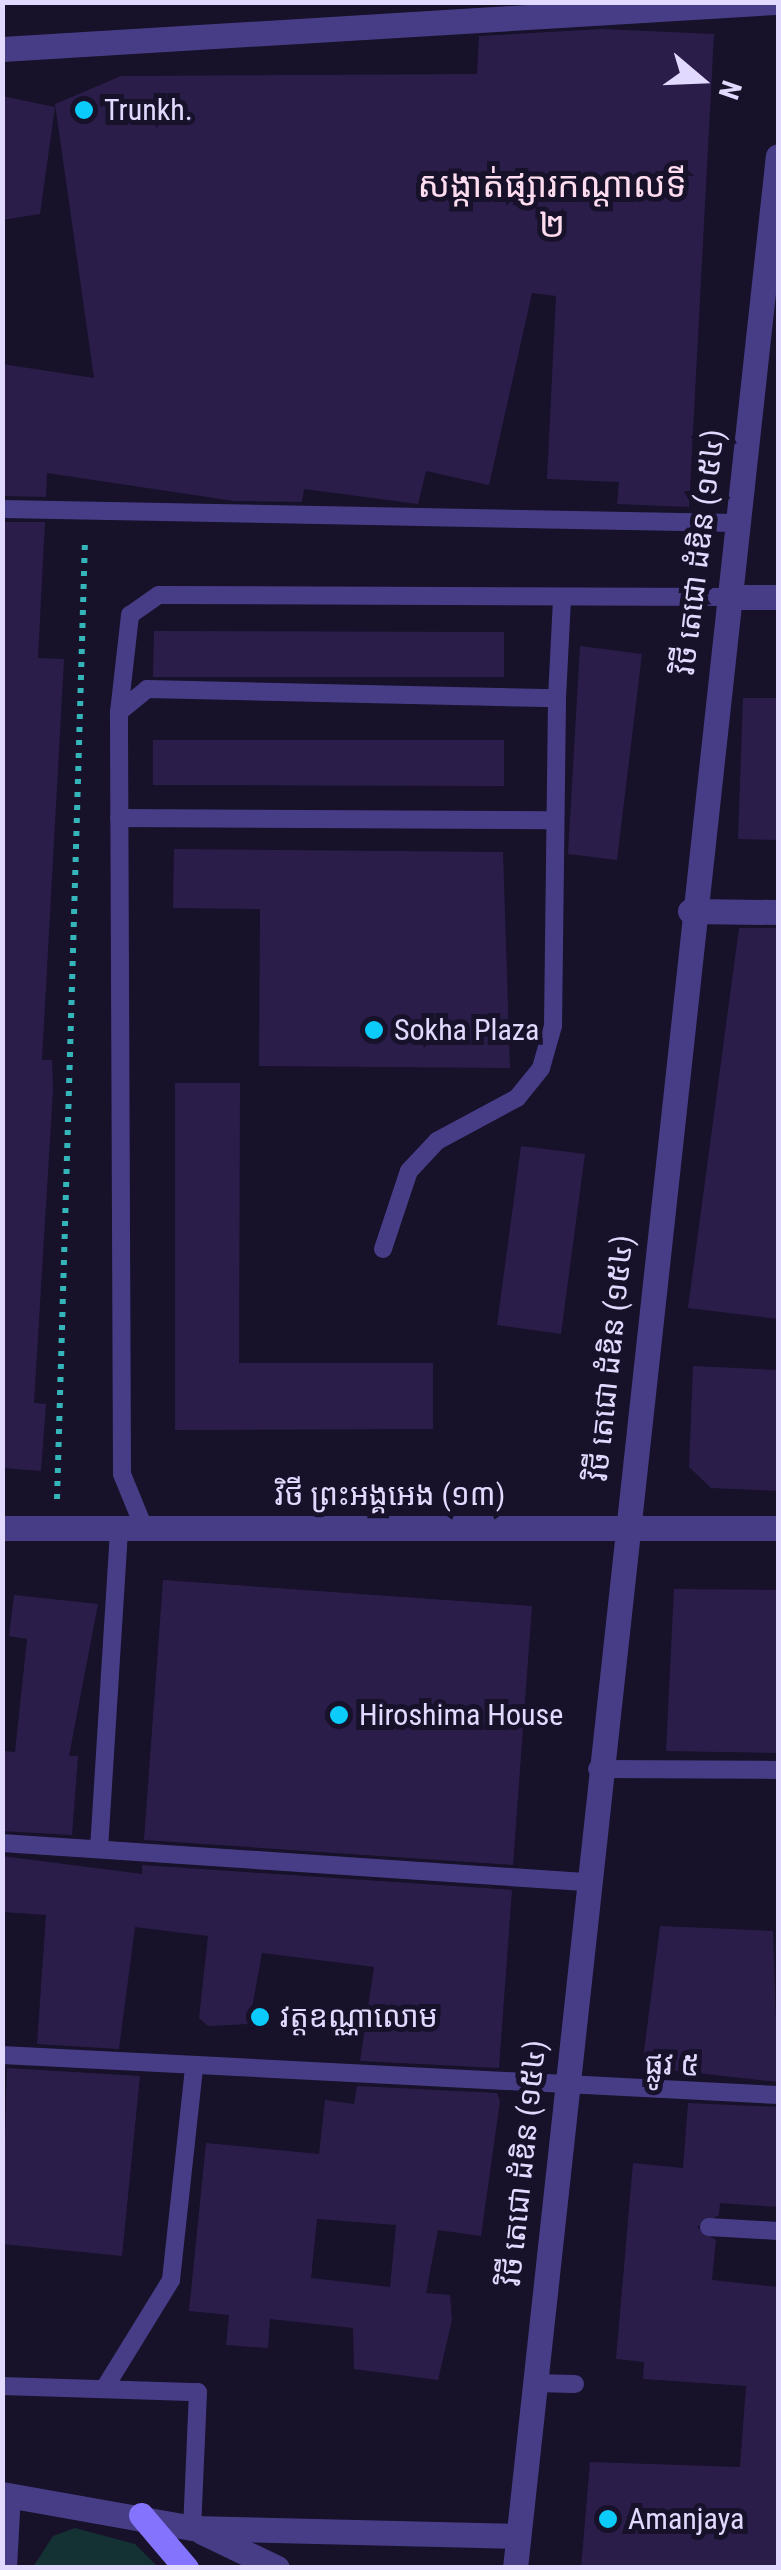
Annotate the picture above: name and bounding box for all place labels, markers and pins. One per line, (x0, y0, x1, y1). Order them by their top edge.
place label: Trunkh. (104, 92, 193, 128)
marker: Trunkh. (73, 99, 95, 121)
place label: Sokha Plaza (394, 1012, 539, 1048)
marker: Sokha Plaza (363, 1019, 385, 1041)
place label: Hiroshima House (359, 1697, 563, 1733)
marker: Hiroshima House (328, 1704, 350, 1726)
place label: វត្តឧណ្ណាលោម (280, 1999, 438, 2035)
marker: វត្តឧណ្ណាលោម (249, 2006, 271, 2028)
place label: Amanjaya (628, 2501, 744, 2537)
marker: Amanjaya (597, 2508, 619, 2530)

